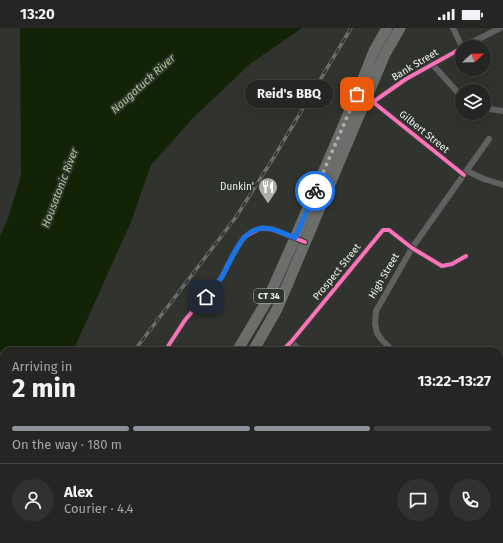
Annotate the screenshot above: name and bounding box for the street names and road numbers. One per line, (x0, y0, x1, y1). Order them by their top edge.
street label: Bank Street (390, 46, 441, 84)
street label: Gilbert Street (397, 108, 452, 156)
street label: Prospect Street (311, 241, 364, 303)
street label: High Street (366, 251, 402, 301)
road number: CT 34 (254, 289, 284, 303)

